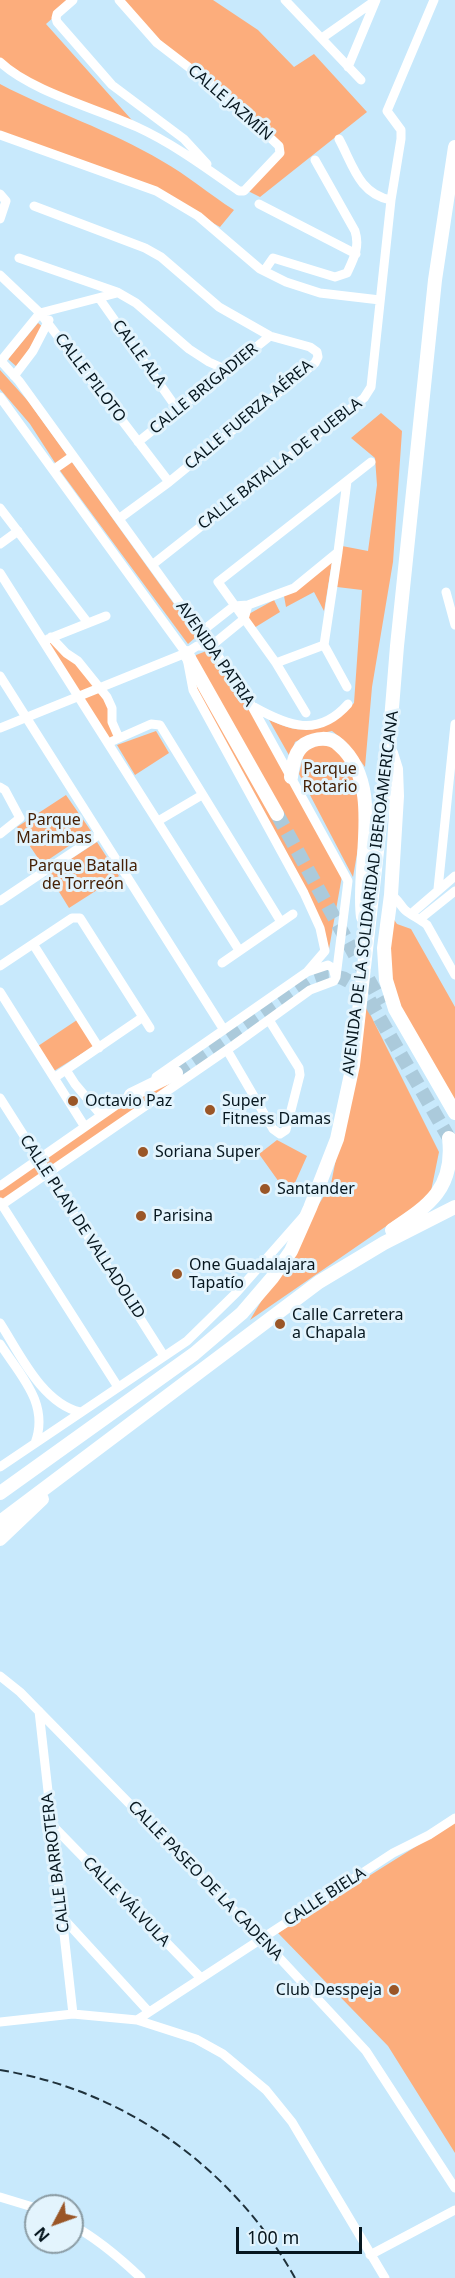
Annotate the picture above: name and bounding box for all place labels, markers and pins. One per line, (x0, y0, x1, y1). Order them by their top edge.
place label: Octavio Paz (85, 1091, 172, 1111)
place label: Super Fitness Damas (222, 1091, 331, 1129)
marker: Octavio Paz (66, 1094, 80, 1108)
marker: Super Fitness Damas (203, 1103, 217, 1117)
place label: Soriana Super (155, 1142, 260, 1162)
marker: Soriana Super (136, 1145, 150, 1159)
place label: Santander (277, 1179, 355, 1199)
marker: Santander (258, 1182, 272, 1196)
place label: Parisina (153, 1206, 213, 1226)
marker: Parisina (134, 1209, 148, 1223)
place label: One Guadalajara Tapatío (189, 1255, 315, 1293)
marker: One Guadalajara Tapatío (170, 1267, 184, 1281)
place label: Calle Carretera a Chapala (292, 1305, 404, 1343)
marker: Calle Carretera a Chapala (273, 1317, 287, 1331)
place label: Club Desspeja (276, 1980, 382, 2000)
marker: Club Desspeja (387, 1983, 401, 1997)

